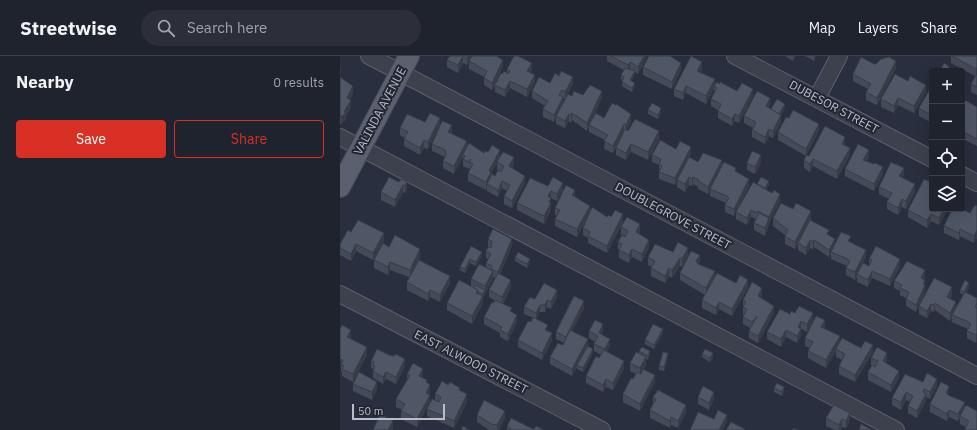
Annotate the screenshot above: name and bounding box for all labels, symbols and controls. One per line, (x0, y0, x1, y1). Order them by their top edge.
search box (141, 10, 421, 46)
text: Streetwise (20, 16, 117, 40)
icon: search (155, 17, 177, 39)
text: Search here (187, 18, 267, 37)
text: Map (809, 19, 836, 37)
text: Layers (858, 19, 899, 37)
text: Share (921, 19, 957, 37)
street label: VALINDA AVENUE (350, 64, 409, 157)
map controls (929, 68, 965, 212)
button: + (929, 68, 965, 104)
text: Nearby (16, 71, 74, 93)
text: 0 results (273, 74, 324, 91)
street label: DUBESOR STREET (787, 77, 882, 137)
button: − (929, 104, 965, 140)
button: Save (16, 120, 166, 158)
button: Share (174, 120, 324, 158)
button: locate (929, 140, 965, 176)
button: layers (929, 176, 965, 212)
street label: DOUBLEGROVE STREET (613, 179, 734, 253)
street label: EAST ALWOOD STREET (412, 326, 531, 397)
scale bar (352, 402, 445, 421)
text: 50 m (358, 404, 383, 418)

